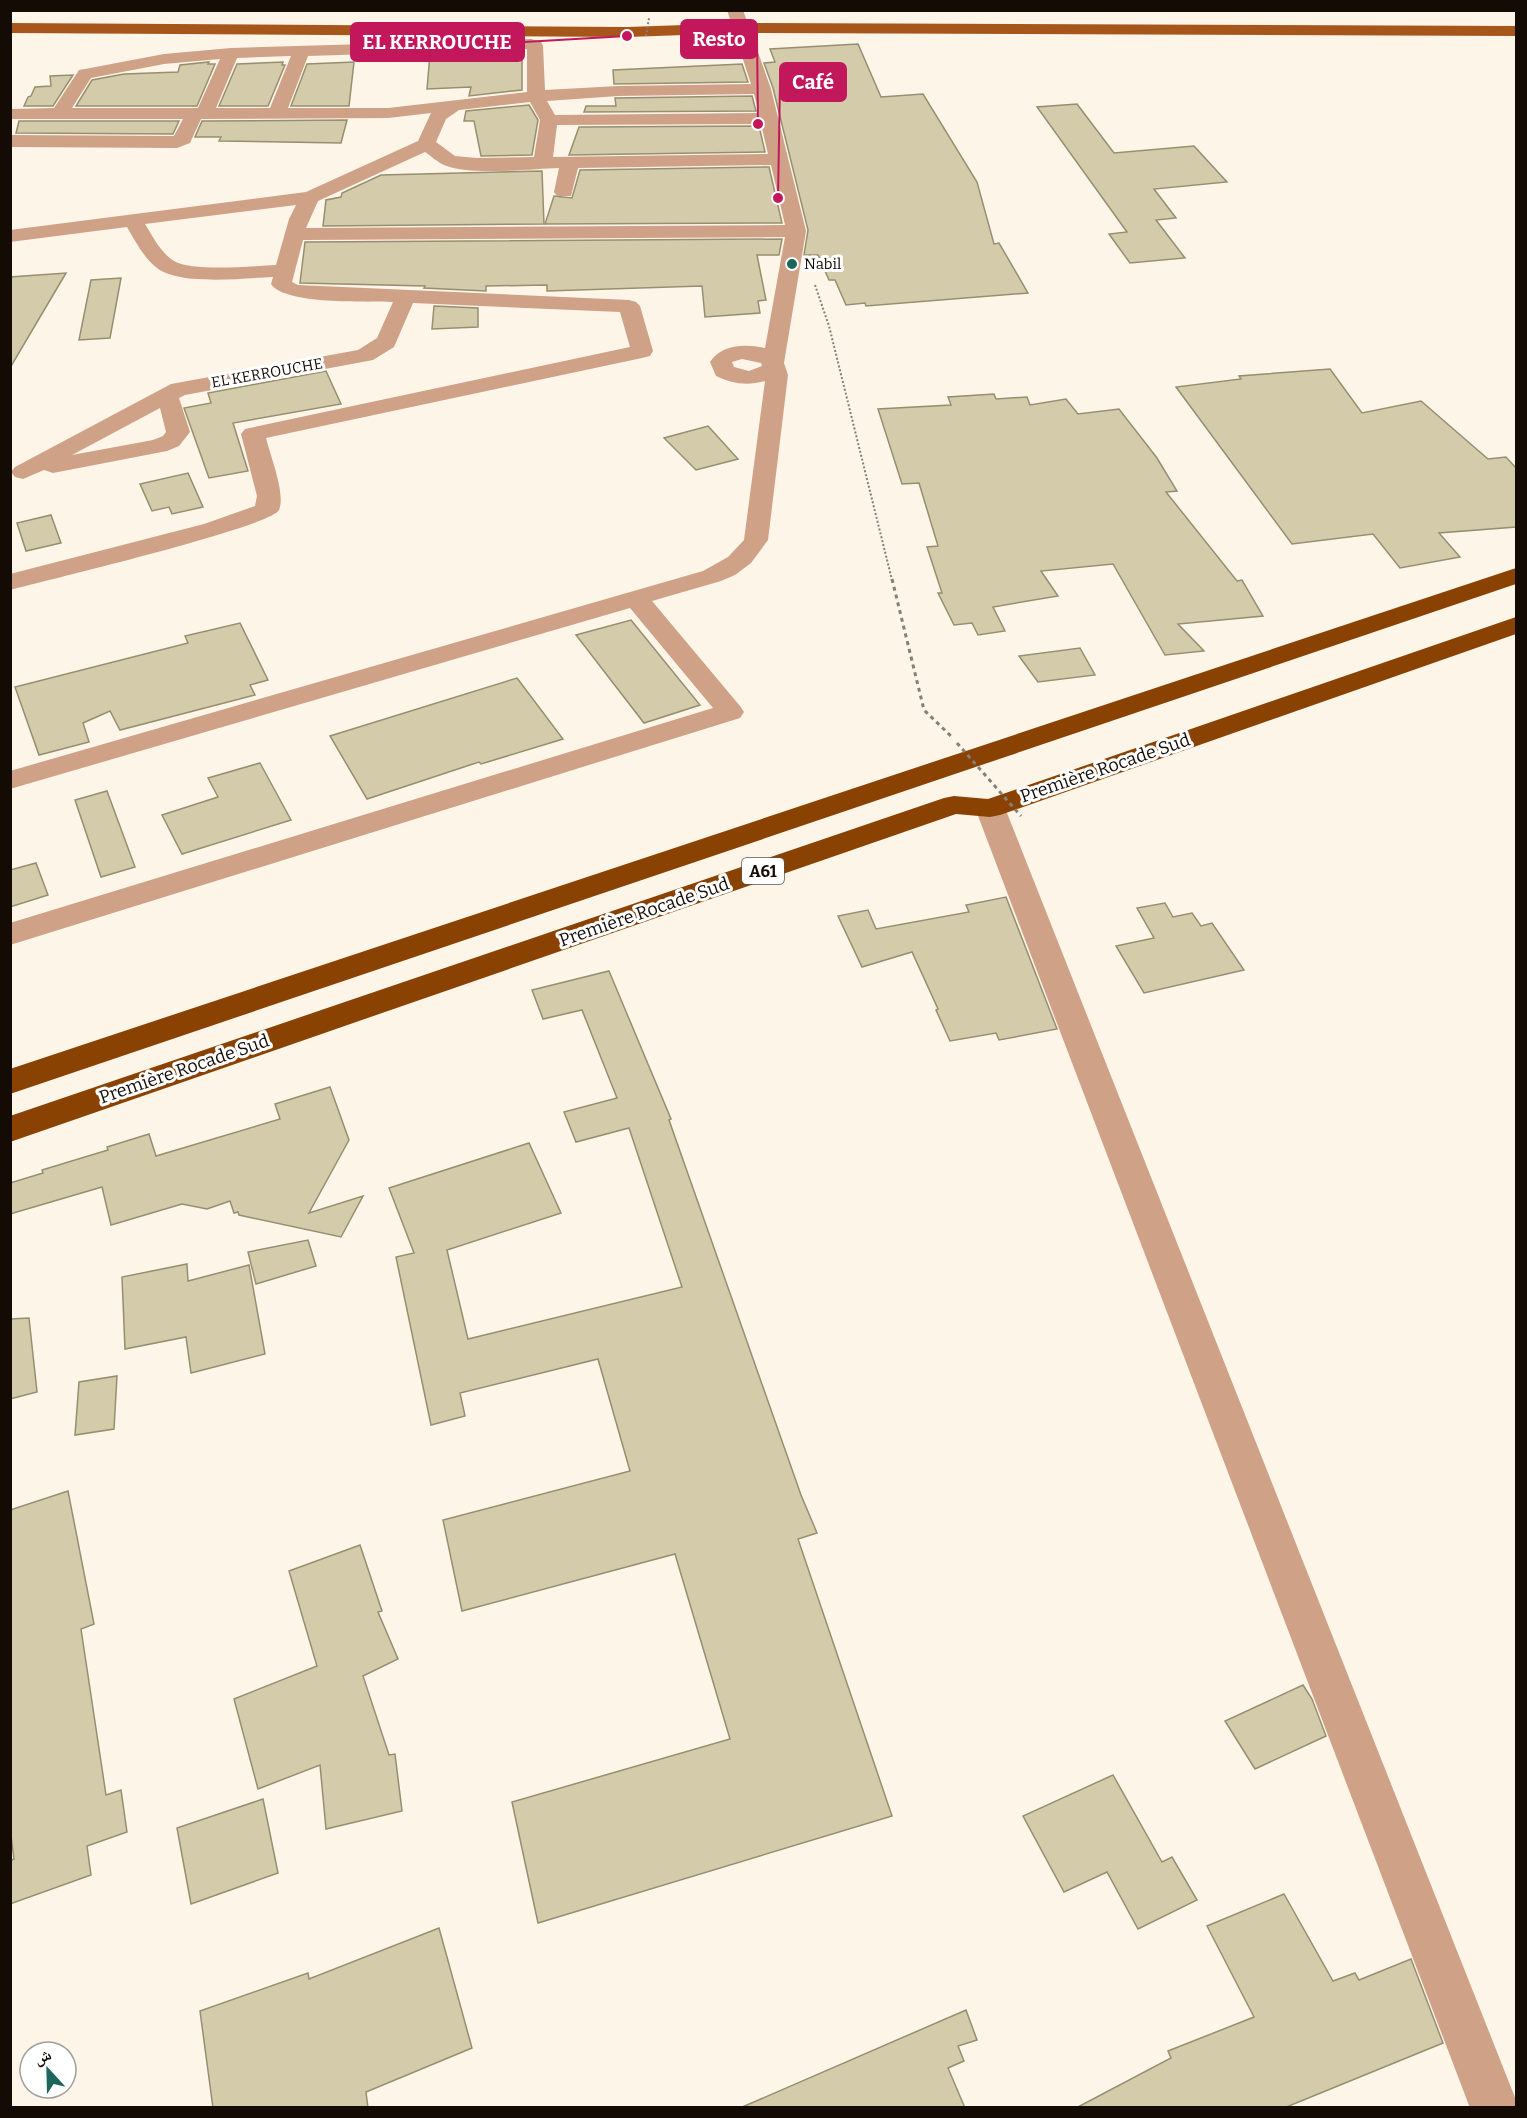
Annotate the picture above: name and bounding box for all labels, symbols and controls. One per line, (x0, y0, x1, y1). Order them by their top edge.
callout: Resto (681, 20, 757, 58)
callout: EL KERROUCHE (351, 23, 524, 61)
text: Resto (693, 27, 745, 51)
text: EL KERROUCHE (362, 30, 512, 54)
callout: Café (780, 63, 846, 101)
text: Café (792, 70, 834, 94)
place label: Nabil (804, 255, 841, 273)
marker: Nabil (785, 257, 799, 271)
street label: EL KERROUCHE (210, 354, 324, 392)
street label: Première Rocade Sud (1017, 728, 1193, 807)
road number: A61 (742, 858, 784, 884)
street label: Première Rocade Sud (556, 872, 732, 951)
street label: Première Rocade Sud (96, 1029, 272, 1108)
north arrow (18, 2040, 78, 2100)
text: ش (31, 2045, 54, 2069)

